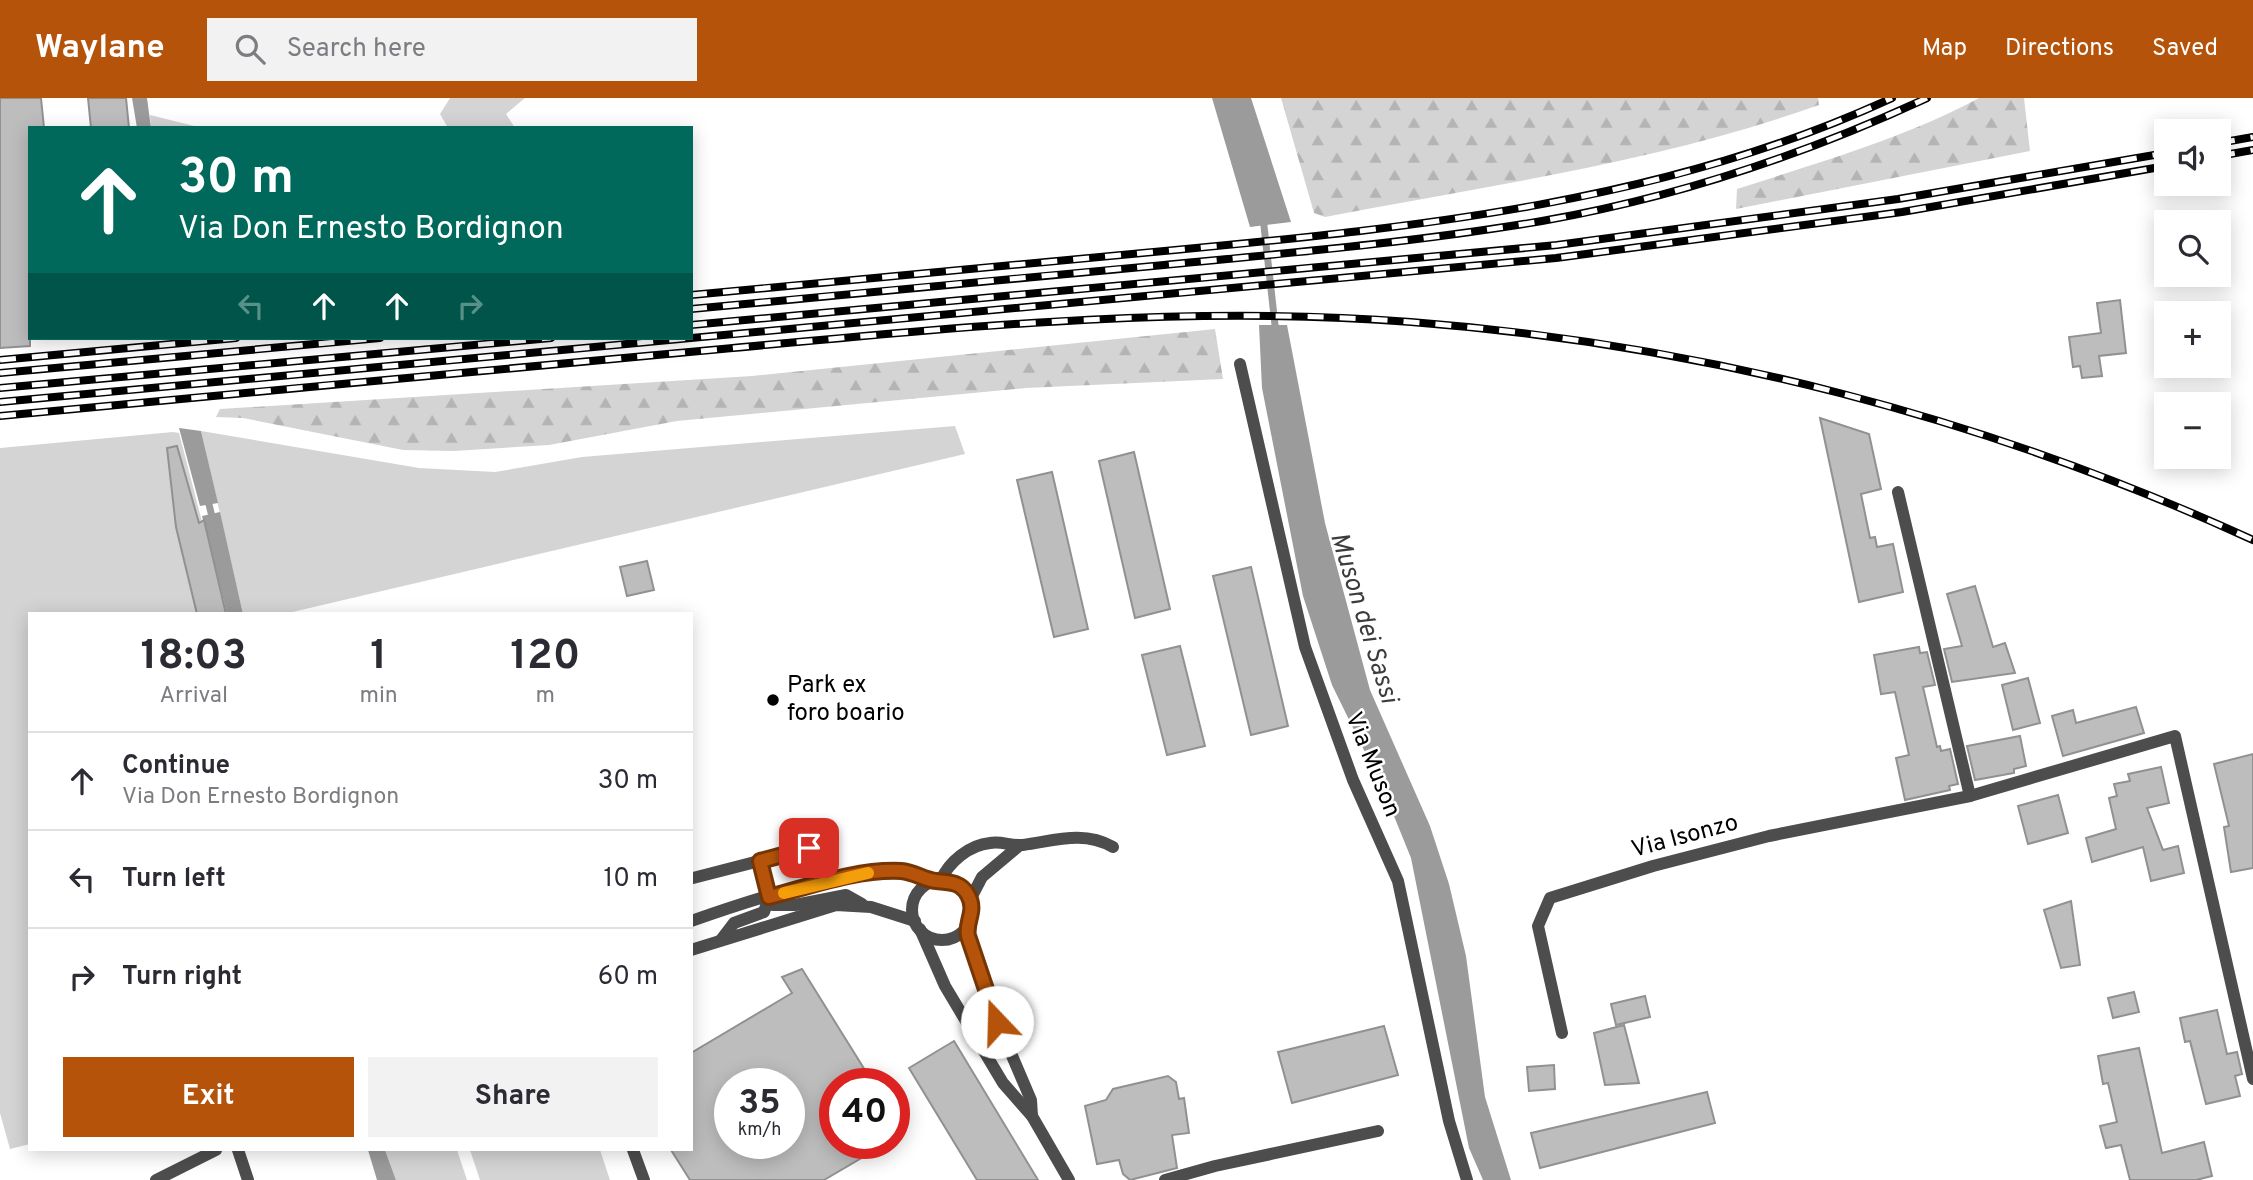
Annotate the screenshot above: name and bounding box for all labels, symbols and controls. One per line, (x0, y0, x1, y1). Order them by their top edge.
search box (207, 18, 697, 81)
text: Waylane (35, 28, 165, 70)
icon: search (231, 30, 269, 68)
text: Search here (287, 33, 426, 66)
text: Map (1922, 34, 1967, 64)
text: Directions (2005, 34, 2114, 64)
text: Saved (2152, 34, 2218, 64)
map controls (2154, 119, 2231, 469)
button: sound (2154, 119, 2231, 196)
text: 30 m (178, 149, 294, 211)
icon: ahead (63, 154, 154, 245)
text: Via Don Ernesto Bordignon (178, 210, 564, 250)
button: search (2154, 210, 2231, 287)
icon: left (232, 287, 270, 325)
icon: ahead (305, 287, 343, 325)
icon: ahead (378, 287, 416, 325)
icon: right (451, 287, 489, 325)
button: + (2154, 301, 2231, 378)
button: − (2154, 392, 2231, 469)
water label: Muson dei Sassi (1321, 528, 1405, 709)
text: 18:03 (141, 631, 247, 684)
text: 1 (370, 631, 387, 684)
text: 120 (510, 631, 580, 684)
place label: Park ex foro boario (787, 671, 905, 729)
text: Arrival (159, 682, 228, 711)
text: min (359, 682, 398, 711)
text: m (536, 682, 555, 711)
marker: Park ex foro boario (765, 692, 781, 708)
street label: Via Muson (1337, 708, 1407, 822)
text: Continue (122, 750, 230, 783)
icon: ahead (63, 762, 101, 800)
text: 30 m (598, 765, 658, 798)
text: Via Don Ernesto Bordignon (122, 783, 399, 812)
street label: Via Isonzo (1628, 808, 1742, 866)
pin (779, 818, 839, 878)
icon: arrive (790, 829, 828, 867)
icon: left (63, 860, 101, 898)
text: Turn left (122, 863, 226, 896)
text: 10 m (603, 863, 658, 896)
icon: right (63, 958, 101, 996)
text: Turn right (122, 961, 242, 994)
text: 60 m (598, 961, 658, 994)
position arrow (960, 985, 1034, 1059)
button: Exit (63, 1057, 354, 1137)
button: Share (368, 1057, 658, 1137)
speed limit sign: 40 (819, 1068, 910, 1159)
text: 35 (738, 1082, 781, 1126)
text: km/h (738, 1119, 781, 1142)

